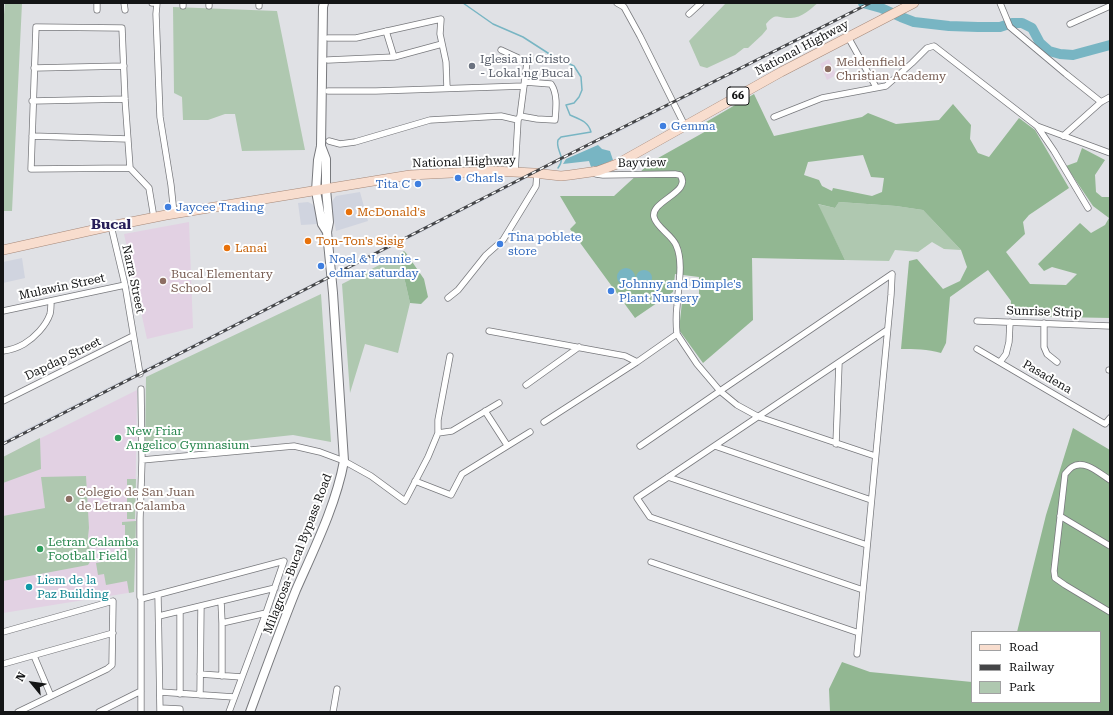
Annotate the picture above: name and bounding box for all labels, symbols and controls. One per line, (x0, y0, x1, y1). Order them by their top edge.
street label: National Highway (753, 17, 851, 79)
place label: Iglesia ni Cristo - Lokal ng Bucal (480, 52, 574, 80)
place label: Meldenfield Christian Academy (836, 55, 946, 83)
marker: Iglesia ni Cristo - Lokal ng Bucal (467, 61, 477, 71)
marker: Meldenfield Christian Academy (823, 64, 833, 74)
road number: 66 (727, 87, 749, 105)
place label: Gemma (671, 119, 716, 133)
marker: Gemma (658, 121, 668, 131)
street label: National Highway (412, 153, 516, 171)
street label: Bayview (618, 155, 666, 171)
place label: Charls (466, 171, 503, 185)
marker: Charls (453, 173, 463, 183)
place label: Tita C (376, 177, 410, 191)
marker: Tita C (413, 179, 423, 189)
place label: Jaycee Trading (176, 200, 264, 214)
marker: Jaycee Trading (163, 202, 173, 212)
place label: McDonald's (357, 205, 425, 219)
marker: McDonald's (344, 207, 354, 217)
district label: Bucal (91, 217, 131, 233)
place label: Tina poblete store (508, 230, 581, 258)
place label: Ton-Ton's Sisig (316, 234, 404, 248)
marker: Ton-Ton's Sisig (303, 236, 313, 246)
marker: Tina poblete store (495, 239, 505, 249)
place label: Lanai (235, 241, 267, 255)
street label: Narra Street (119, 243, 147, 315)
marker: Lanai (222, 243, 232, 253)
place label: Noel & Lennie - edmar saturday (329, 252, 419, 280)
marker: Noel & Lennie - edmar saturday (316, 261, 326, 271)
place label: Bucal Elementary School (171, 267, 273, 295)
street label: Mulawin Street (18, 271, 106, 303)
marker: Bucal Elementary School (158, 276, 168, 286)
place label: Johnny and Dimple's Plant Nursery (619, 277, 741, 305)
marker: Johnny and Dimple's Plant Nursery (606, 286, 616, 296)
street label: Sunrise Strip (1006, 303, 1082, 321)
street label: Dapdap Street (22, 334, 104, 384)
street label: Pasadena (1020, 357, 1074, 397)
place label: New Friar Angelico Gymnasium (126, 424, 250, 452)
marker: New Friar Angelico Gymnasium (113, 433, 123, 443)
street label: Milagrosa-Bucal Bypass Road (261, 472, 335, 636)
place label: Colegio de San Juan de Letran Calamba (77, 485, 195, 513)
marker: Colegio de San Juan de Letran Calamba (64, 494, 74, 504)
place label: Letran Calamba Football Field (48, 535, 139, 563)
marker: Letran Calamba Football Field (35, 544, 45, 554)
place label: Liem de la Paz Building (37, 573, 109, 601)
marker: Liem de la Paz Building (24, 582, 34, 592)
legend (971, 631, 1101, 703)
text: Road (1009, 640, 1038, 654)
text: Railway (1009, 660, 1054, 674)
north arrow (12, 663, 52, 703)
text: N (13, 670, 29, 684)
text: Park (1009, 680, 1035, 694)

